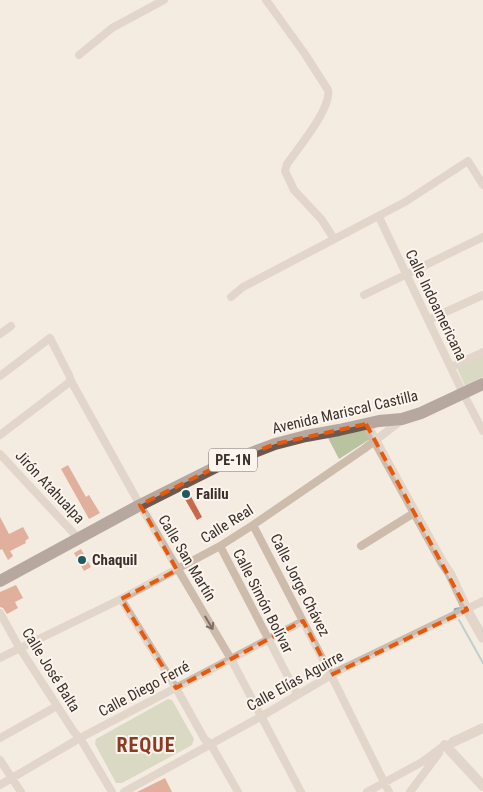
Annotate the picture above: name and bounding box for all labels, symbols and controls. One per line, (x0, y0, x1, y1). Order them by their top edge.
street label: Calle Indoamericana (401, 247, 471, 363)
street label: Avenida Mariscal Castilla (270, 386, 420, 438)
street label: Jirón Atahualpa (12, 447, 88, 527)
road number: PE-1N (209, 448, 257, 472)
place label: Falilu (196, 485, 229, 503)
marker: Falilu (180, 488, 192, 500)
street label: Calle Real (197, 501, 257, 547)
street label: Calle San Martín (154, 512, 220, 604)
street label: Calle Jorge Chávez (266, 531, 334, 639)
street label: Calle Simón Bolívar (229, 546, 297, 656)
place label: Chaquil (92, 551, 137, 569)
marker: Chaquil (76, 554, 88, 566)
one-way arrow (204, 615, 214, 629)
street label: Calle José Balta (18, 625, 84, 715)
street label: Calle Elías Aguirre (244, 647, 346, 715)
street label: Calle Diego Ferré (95, 657, 193, 721)
district label: REQUE (116, 733, 176, 757)

